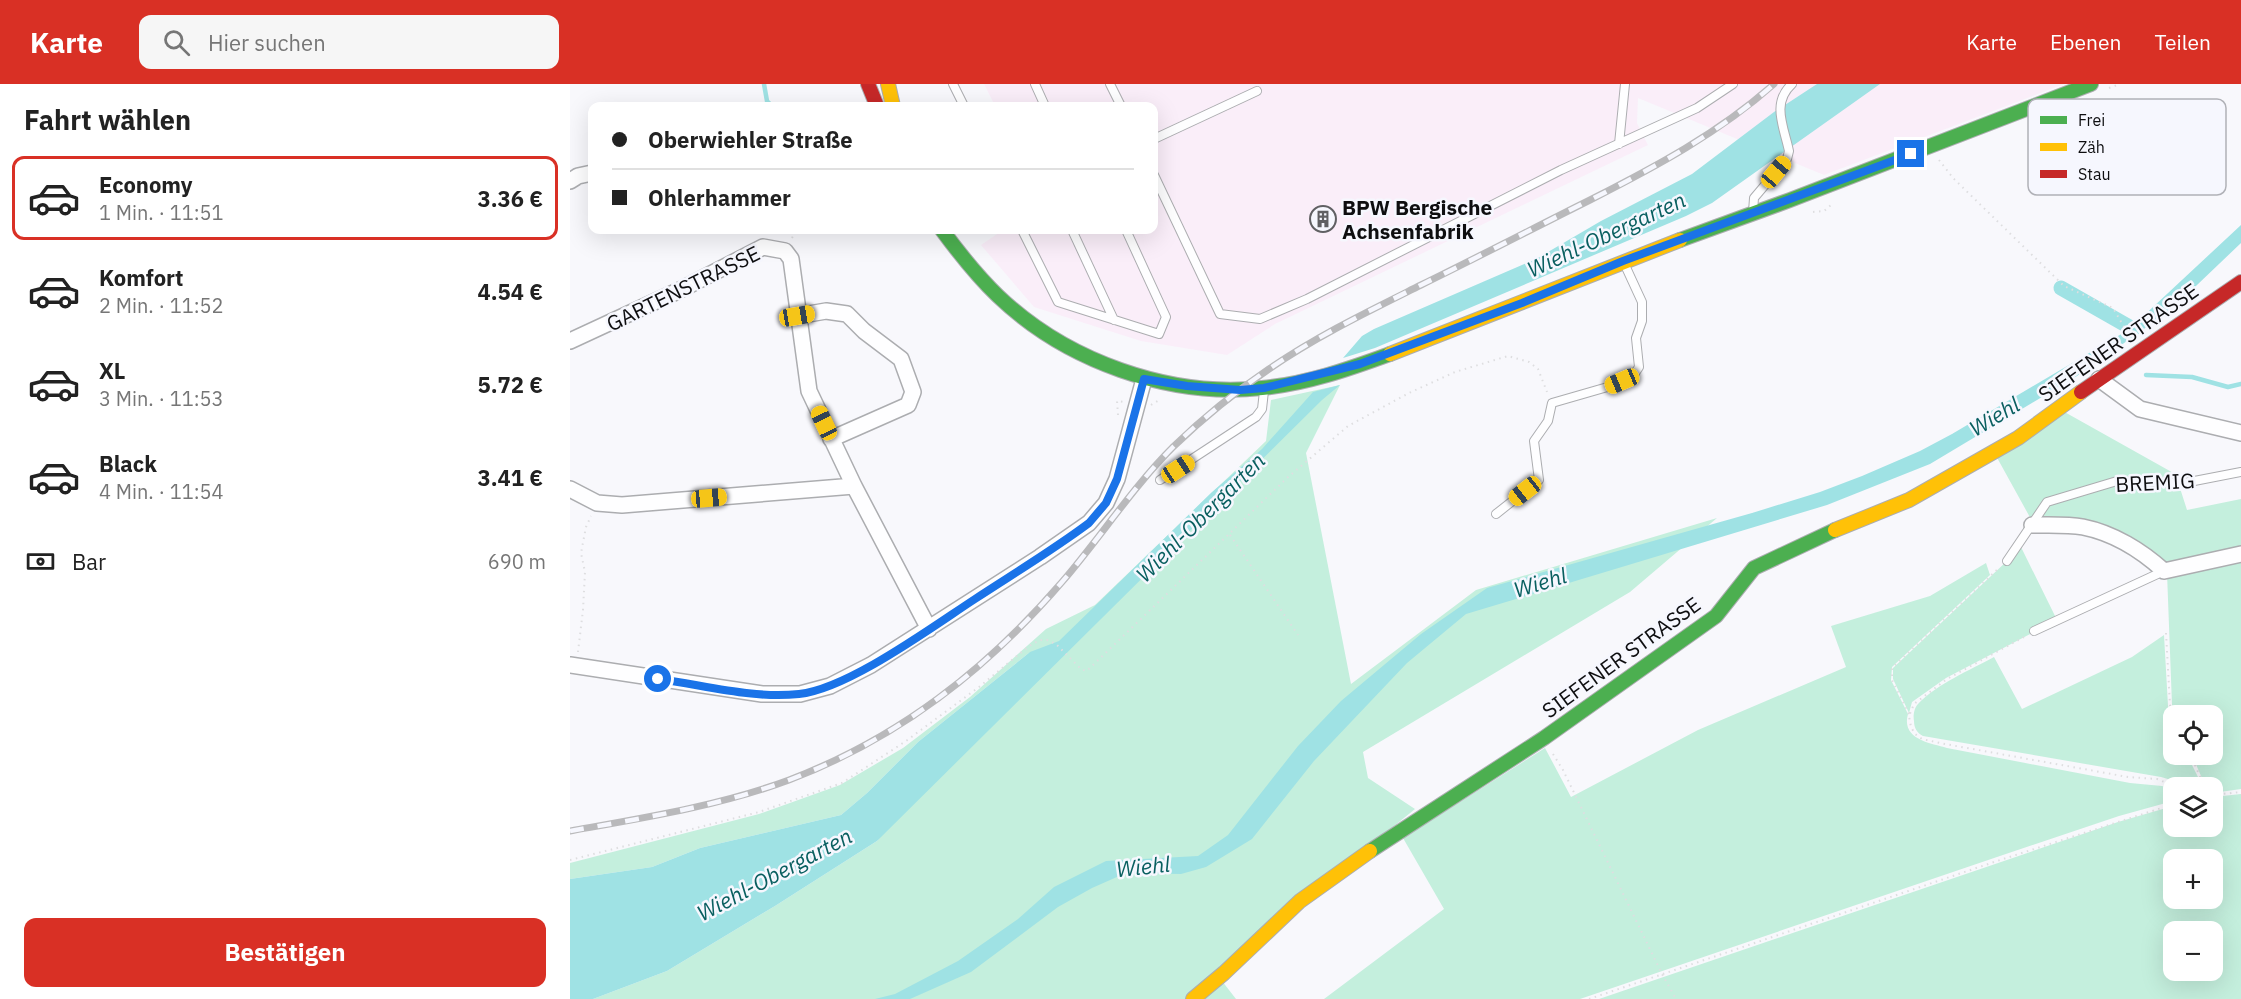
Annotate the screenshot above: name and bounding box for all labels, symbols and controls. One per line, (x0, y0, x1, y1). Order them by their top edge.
search box (139, 15, 559, 69)
text: Karte (30, 24, 103, 61)
icon: search (160, 26, 193, 59)
text: Hier suchen (208, 28, 326, 57)
text: Karte (1966, 28, 2017, 56)
text: Ebenen (2050, 28, 2121, 56)
text: Teilen (2154, 28, 2211, 56)
legend (2028, 99, 2226, 195)
text: Fahrt wählen (24, 102, 191, 137)
text: Frei (2078, 110, 2105, 130)
text: Oberwiehler Straße (648, 125, 853, 154)
text: Zäh (2078, 137, 2105, 157)
route end (1897, 140, 1924, 167)
car (1758, 152, 1794, 192)
text: Stau (2078, 164, 2111, 184)
text: Economy (99, 170, 193, 199)
icon: car (27, 171, 81, 225)
text: Ohlerhammer (648, 183, 791, 212)
text: 3.36 € (478, 184, 543, 213)
water label: Wiehl-Obergarten (1522, 185, 1690, 283)
place label: BPW Bergische Achsenfabrik (1342, 193, 1493, 245)
text: 1 Min. · 11:51 (99, 199, 224, 226)
building icon: BPW Bergische Achsenfabrik (1308, 204, 1338, 234)
street label: GARTENSTRASSE (602, 239, 764, 337)
text: Komfort (99, 263, 184, 292)
icon: car (27, 264, 81, 318)
street label: SIEFENER STRASSE (2032, 276, 2204, 408)
text: 4.54 € (478, 277, 543, 306)
text: 2 Min. · 11:52 (99, 292, 224, 319)
car (778, 304, 816, 328)
text: XL (99, 356, 125, 385)
icon: car (27, 357, 81, 411)
car (1602, 366, 1642, 396)
text: 5.72 € (478, 370, 543, 399)
text: 3 Min. · 11:53 (99, 385, 224, 412)
water label: Wiehl (1963, 390, 2025, 442)
car (808, 403, 840, 443)
water label: Wiehl-Obergarten (1129, 446, 1271, 588)
text: Black (99, 449, 157, 478)
icon: car (27, 450, 81, 504)
car (1158, 452, 1198, 486)
text: 3.41 € (478, 463, 543, 492)
street label: BREMIG (2115, 466, 2195, 498)
car (1505, 473, 1545, 509)
text: 4 Min. · 11:54 (99, 478, 224, 505)
car (690, 487, 728, 509)
icon: cash (24, 545, 57, 578)
text: Bar (72, 547, 106, 576)
text: 690 m (488, 548, 546, 575)
water label: Wiehl (1510, 560, 1570, 604)
street label: SIEFENER STRASSE (1536, 590, 1706, 724)
route start (644, 665, 671, 692)
map controls (2163, 705, 2223, 981)
button: locate (2163, 705, 2223, 765)
button: layers (2163, 777, 2223, 837)
water label: Wiehl-Obergarten (691, 821, 857, 927)
water label: Wiehl (1115, 849, 1172, 883)
button: + (2163, 849, 2223, 909)
button: Bestätigen (24, 918, 546, 987)
button: − (2163, 921, 2223, 981)

